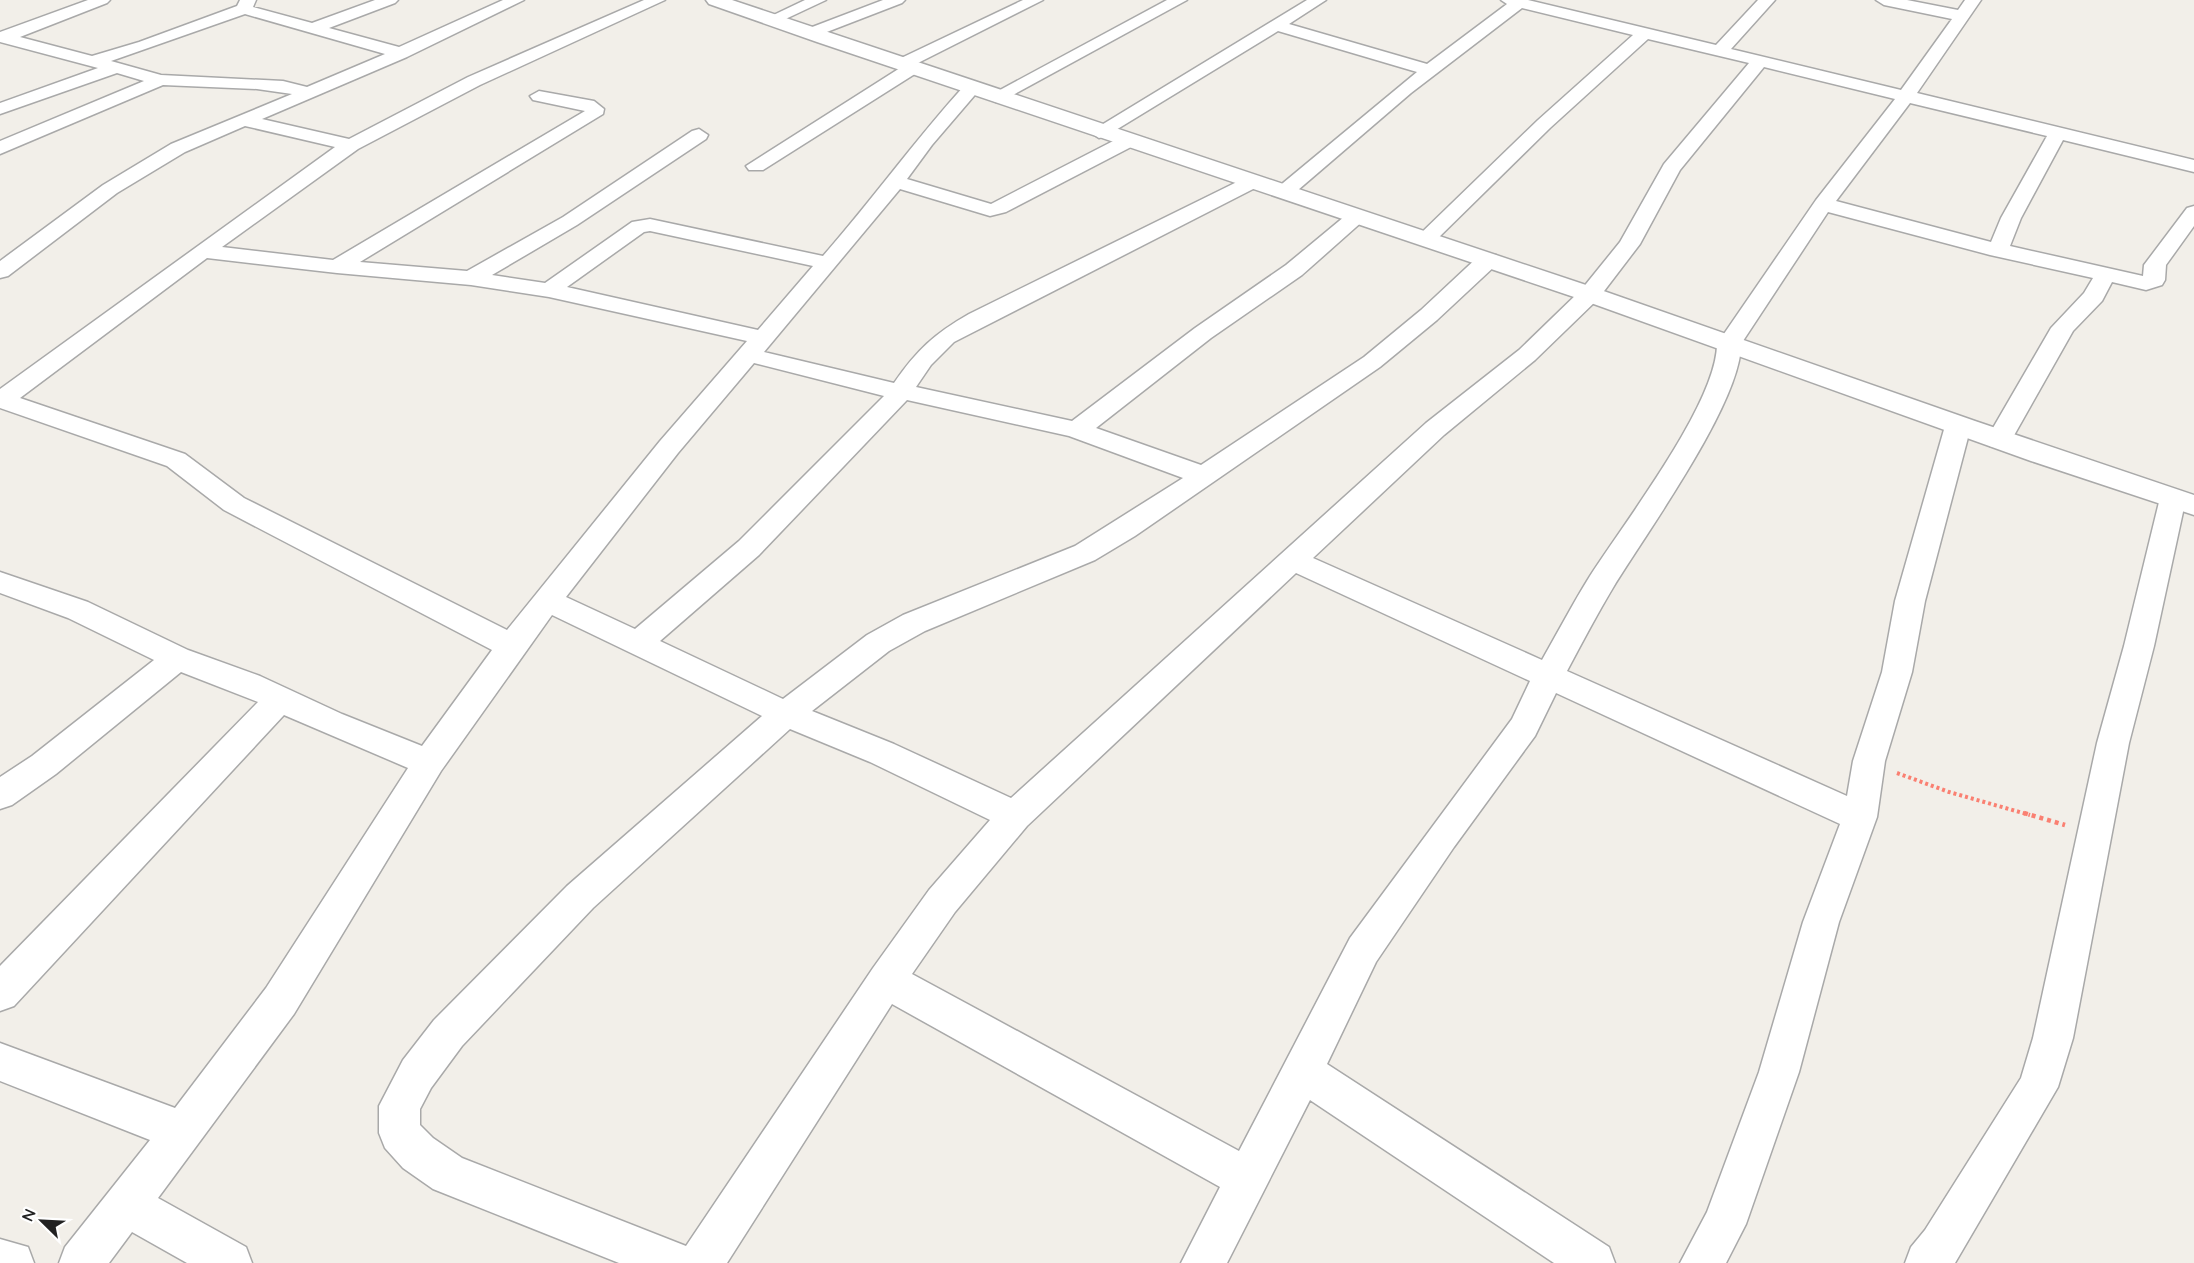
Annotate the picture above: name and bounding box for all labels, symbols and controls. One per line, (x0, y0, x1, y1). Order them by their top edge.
north arrow (12, 1191, 72, 1251)
text: N (17, 1205, 40, 1224)

